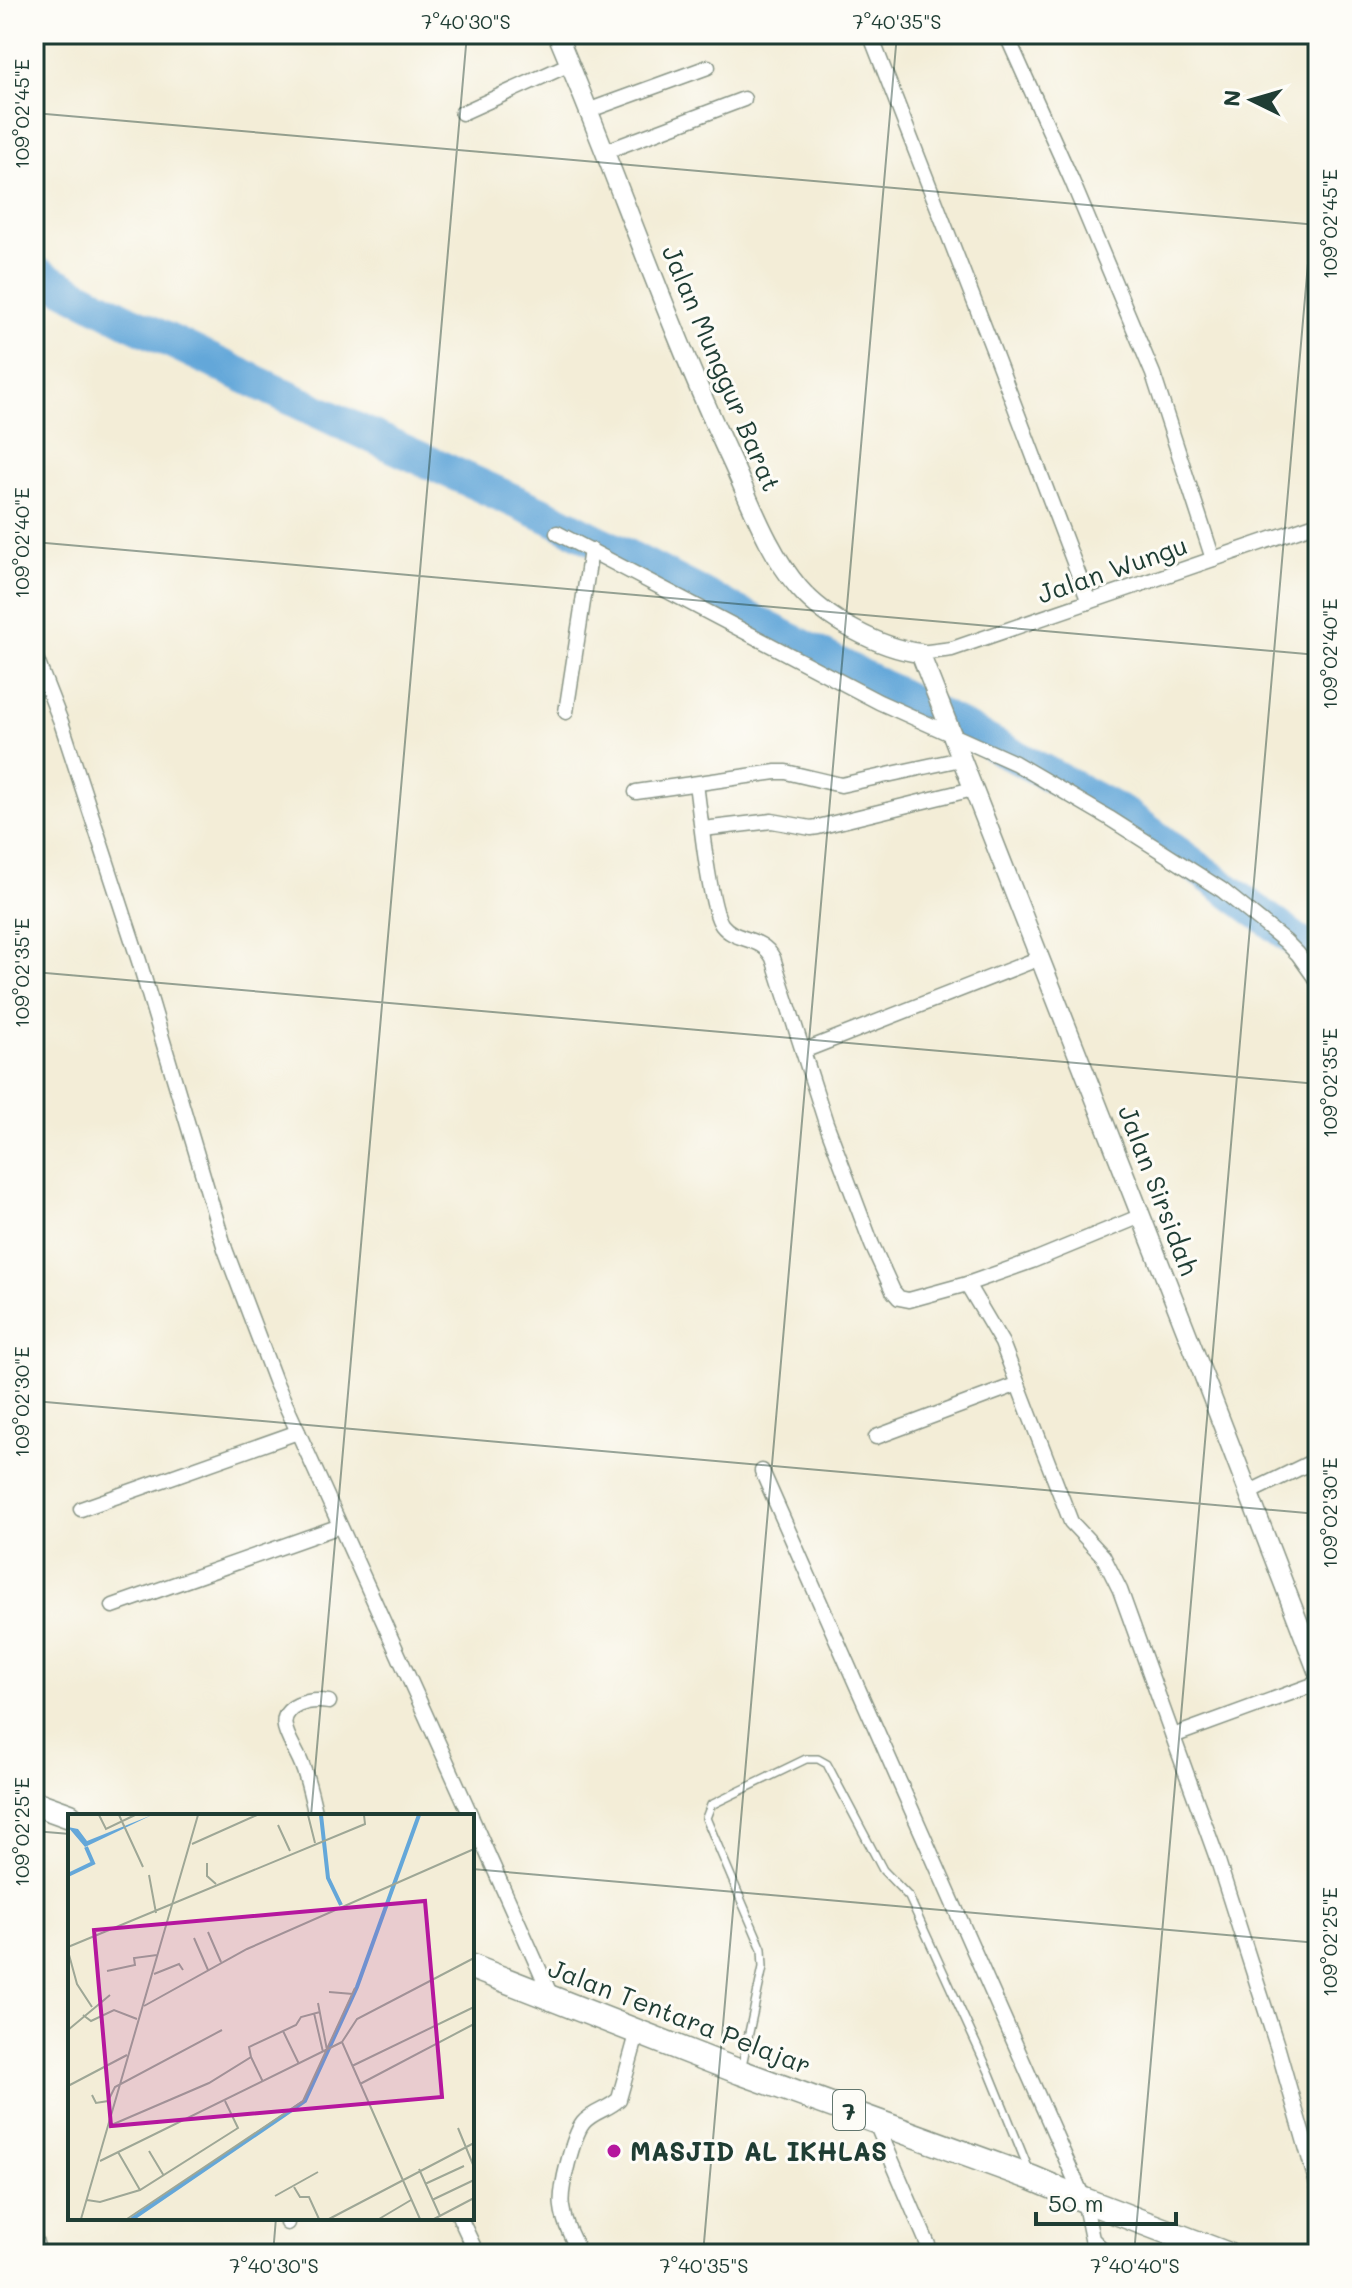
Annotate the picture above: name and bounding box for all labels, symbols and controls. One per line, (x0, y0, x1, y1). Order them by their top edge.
text: 7°40'30"S (421, 8, 511, 34)
text: 7°40'35"S (852, 8, 942, 34)
text: 109°02'45"E (8, 59, 34, 169)
north arrow (1212, 60, 1292, 140)
text: N (1216, 89, 1247, 108)
text: 109°02'45"E (1316, 169, 1342, 279)
street label: Jalan Munggur Barat (655, 240, 789, 496)
text: 109°02'40"E (8, 487, 34, 599)
street label: Jalan Wungu (1032, 527, 1192, 611)
text: 109°02'40"E (1316, 598, 1342, 710)
text: 109°02'35"E (8, 918, 34, 1028)
text: 109°02'35"E (1316, 1028, 1342, 1138)
street label: Jalan Sirsidah (1111, 1100, 1207, 1280)
text: 109°02'30"E (8, 1346, 34, 1458)
text: 109°02'30"E (1316, 1457, 1342, 1569)
text: 109°02'25"E (8, 1777, 34, 1887)
inset map (68, 1814, 474, 2220)
text: 109°02'25"E (1316, 1887, 1342, 1997)
street label: Jalan Tentara Pelajar (544, 1950, 816, 2082)
road number: 7 (833, 2090, 865, 2130)
place label: MASJID AL IKHLAS (630, 2134, 887, 2168)
marker: MASJID AL IKHLAS (605, 2142, 623, 2160)
scale bar (1036, 2176, 1176, 2226)
text: 50 m (1048, 2187, 1104, 2218)
text: 7°40'30"S (229, 2252, 319, 2278)
text: 7°40'35"S (659, 2252, 749, 2278)
text: 7°40'40"S (1090, 2252, 1180, 2278)

